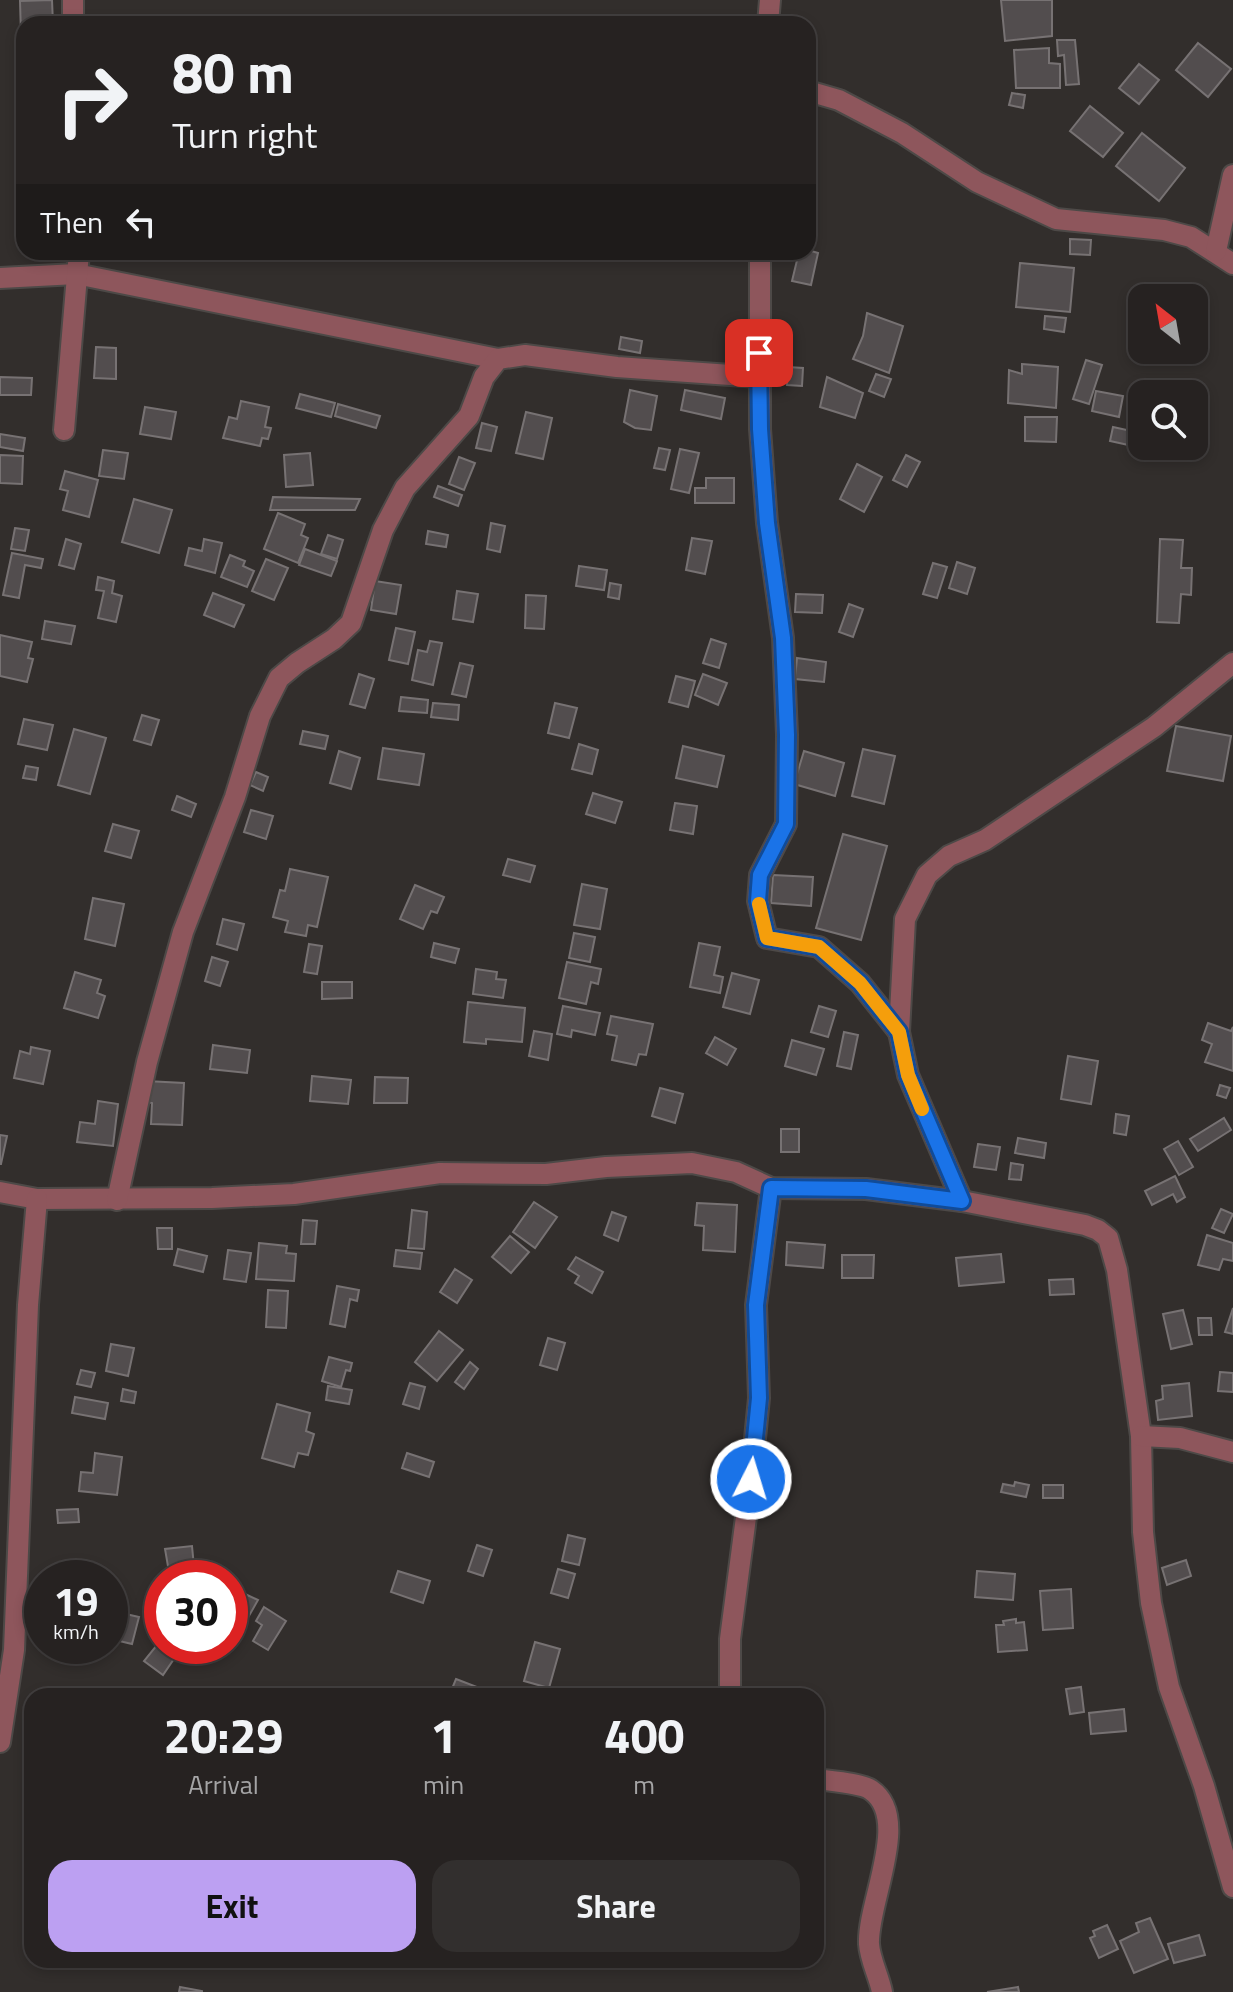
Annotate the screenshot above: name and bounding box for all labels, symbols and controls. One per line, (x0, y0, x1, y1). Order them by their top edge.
text: 80 m (172, 30, 294, 115)
icon: right (40, 48, 144, 152)
text: Turn right (172, 107, 317, 162)
text: Then (40, 199, 103, 245)
icon: left (119, 200, 163, 244)
north arrow (1128, 284, 1208, 364)
map controls (1128, 284, 1208, 460)
pin (725, 319, 793, 387)
icon: arrive (737, 331, 781, 375)
button: search (1128, 380, 1208, 460)
position arrow (709, 1437, 793, 1521)
speed limit sign: 30 (144, 1560, 248, 1664)
text: 19 (54, 1571, 98, 1632)
text: km/h (53, 1616, 99, 1647)
text: 20:29 (164, 1699, 283, 1772)
text: 1 (430, 1699, 457, 1772)
text: 400 (604, 1699, 684, 1772)
text: Arrival (188, 1765, 259, 1804)
text: min (423, 1765, 464, 1804)
text: m (633, 1765, 655, 1804)
button: Exit (48, 1860, 416, 1952)
button: Share (432, 1860, 800, 1952)

